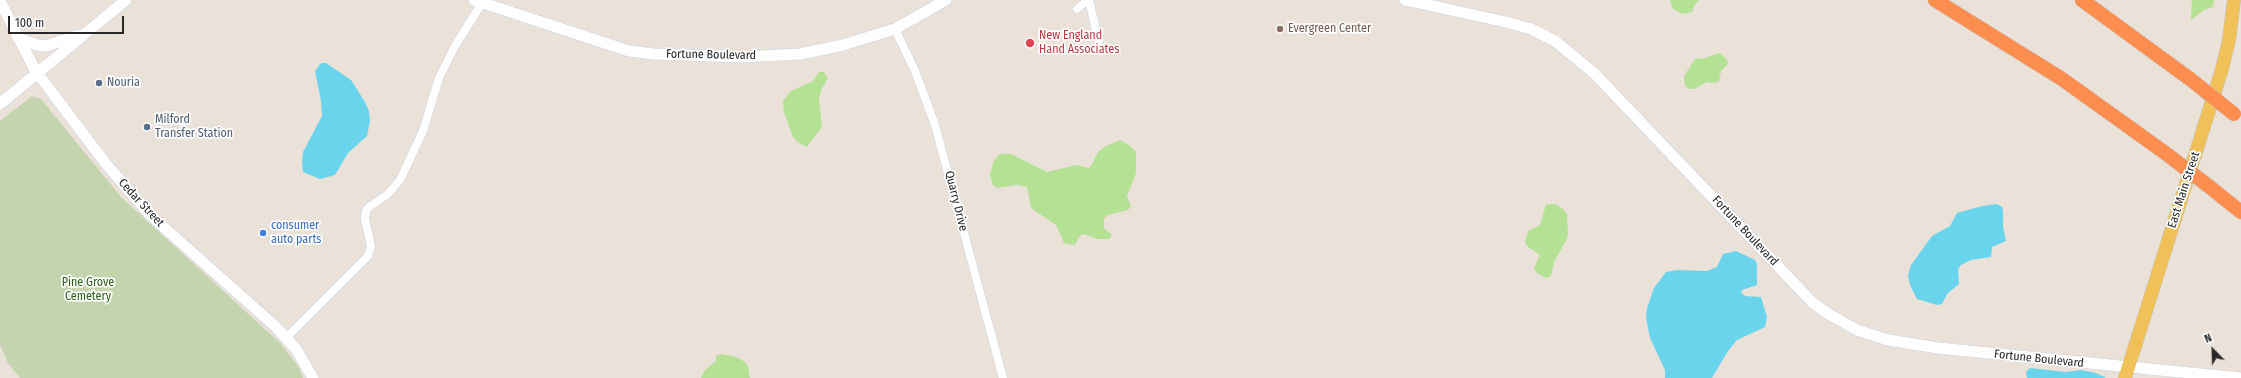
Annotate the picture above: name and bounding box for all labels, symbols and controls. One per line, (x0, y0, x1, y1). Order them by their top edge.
scale bar (10, 8, 126, 34)
text: 100 m (15, 16, 44, 30)
place label: Evergreen Center (1288, 22, 1371, 36)
marker: Evergreen Center (1275, 24, 1285, 34)
place label: New England Hand Associates (1039, 29, 1119, 57)
marker: New England Hand Associates (1024, 37, 1036, 49)
street label: Fortune Boulevard (666, 47, 756, 63)
place label: Nouria (107, 76, 140, 90)
marker: Nouria (94, 78, 104, 88)
place label: Milford Transfer Station (155, 113, 233, 141)
marker: Milford Transfer Station (142, 122, 152, 132)
street label: East Main Street (2165, 150, 2203, 230)
street label: Quarry Drive (942, 169, 970, 233)
street label: Cedar Street (115, 176, 167, 230)
street label: Fortune Boulevard (1709, 193, 1781, 269)
place label: consumer auto parts (271, 219, 321, 247)
marker: consumer auto parts (258, 228, 268, 238)
park label: Pine Grove Cemetery (62, 276, 114, 304)
north arrow (2193, 330, 2233, 370)
text: N (2203, 331, 2214, 346)
street label: Fortune Boulevard (1993, 347, 2085, 371)

